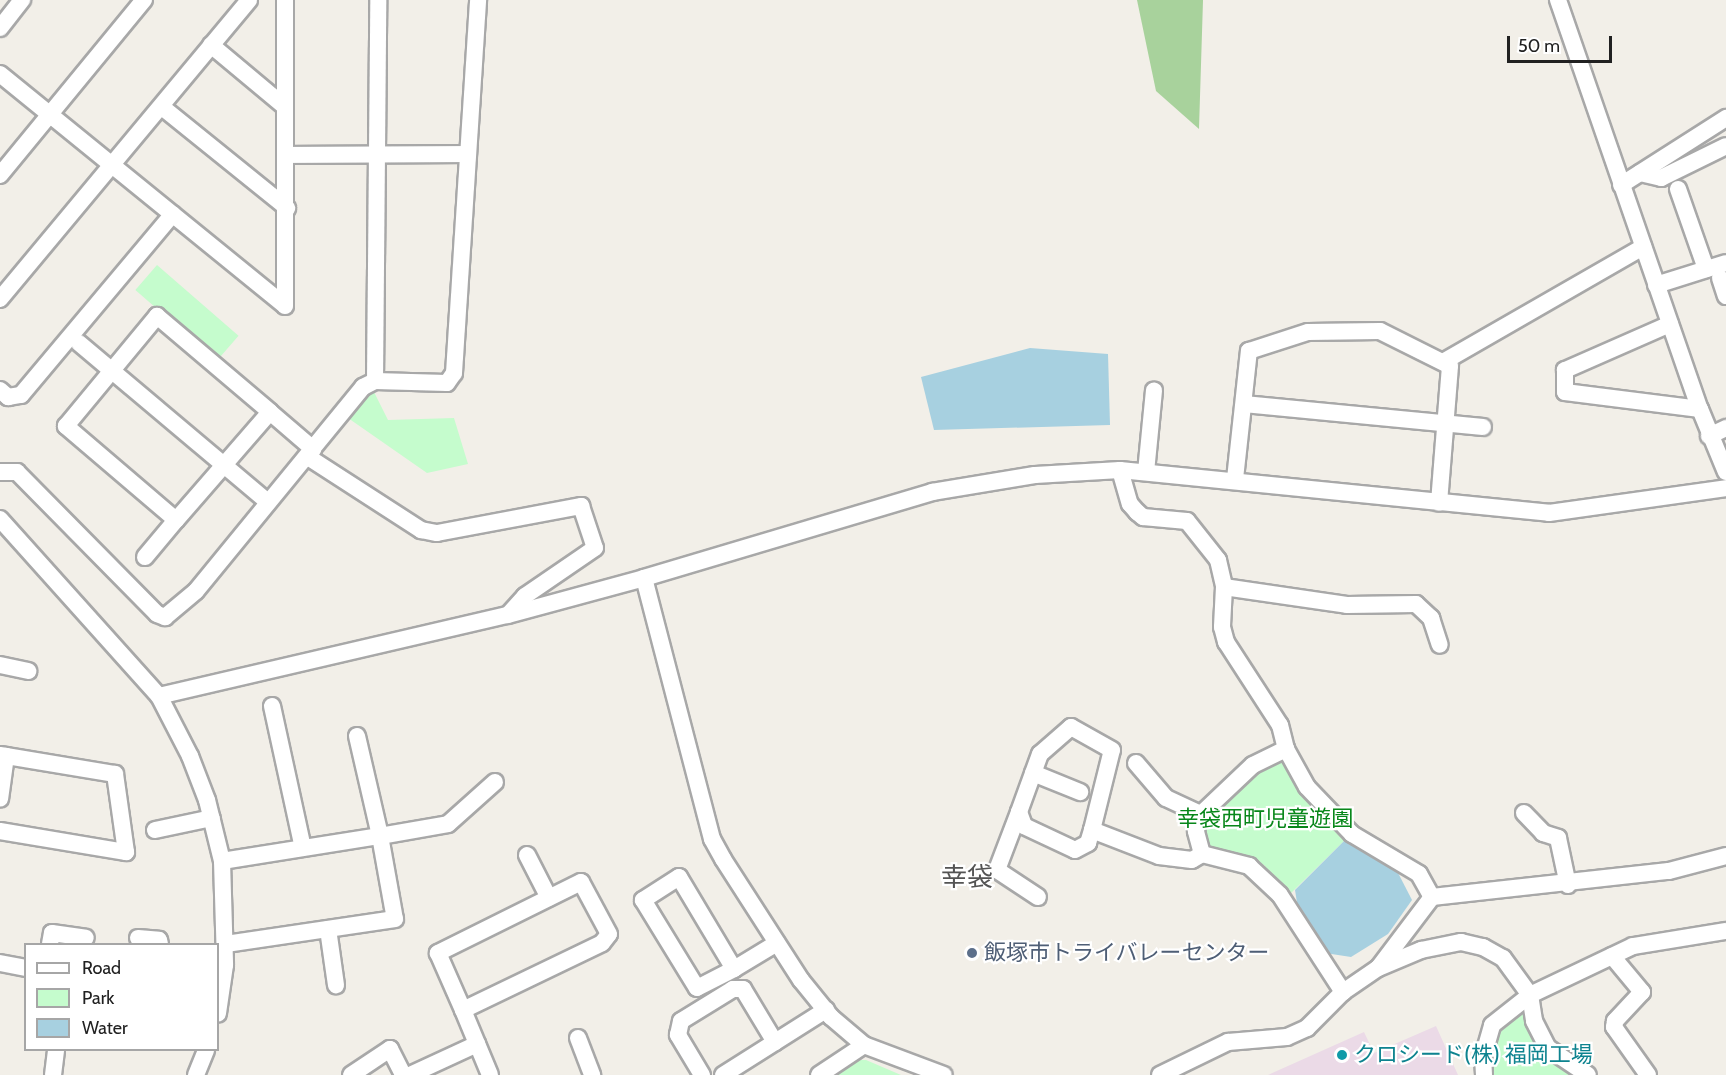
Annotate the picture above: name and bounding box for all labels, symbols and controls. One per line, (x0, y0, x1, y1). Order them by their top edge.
scale bar (1510, 24, 1615, 62)
text: 50 m (1518, 35, 1560, 57)
park label: 幸袋西町児童遊園 (1177, 806, 1353, 832)
district label: 幸袋 (941, 862, 993, 894)
place label: 飯塚市トライバレーセンター (984, 940, 1270, 966)
legend (24, 943, 219, 1051)
marker: 飯塚市トライバレーセンター (965, 946, 979, 960)
text: Road (82, 957, 121, 979)
text: Park (82, 987, 114, 1009)
text: Water (82, 1017, 128, 1039)
place label: クロシード(株) 福岡工場 (1354, 1042, 1593, 1068)
marker: クロシード(株) 福岡工場 (1335, 1048, 1349, 1062)

